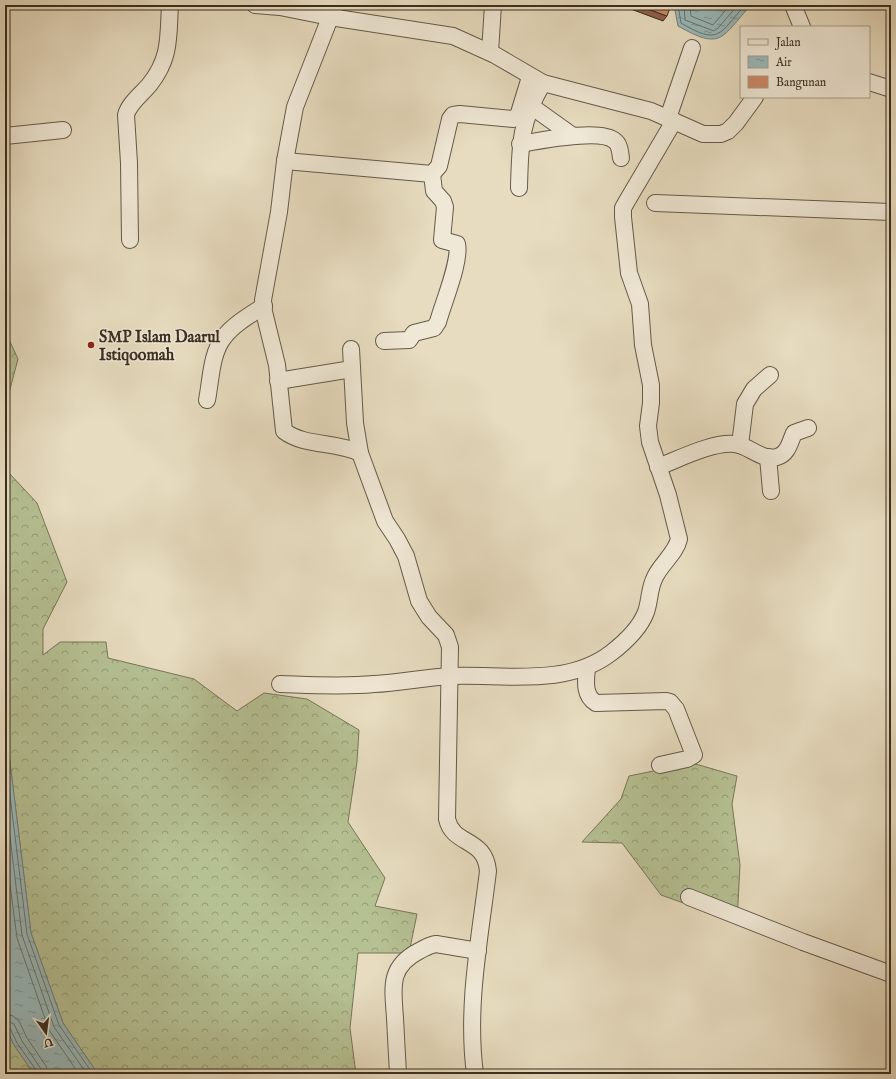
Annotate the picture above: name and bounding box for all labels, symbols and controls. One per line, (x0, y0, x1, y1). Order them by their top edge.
legend (740, 26, 870, 98)
text: Jalan (774, 35, 801, 51)
text: Air (775, 55, 792, 70)
text: Bangunan (776, 75, 827, 90)
place label: SMP Islam Daarul Istiqoomah (99, 328, 220, 366)
marker: SMP Islam Daarul Istiqoomah (86, 340, 96, 350)
north arrow (26, 1013, 66, 1053)
text: U (41, 1034, 55, 1050)

